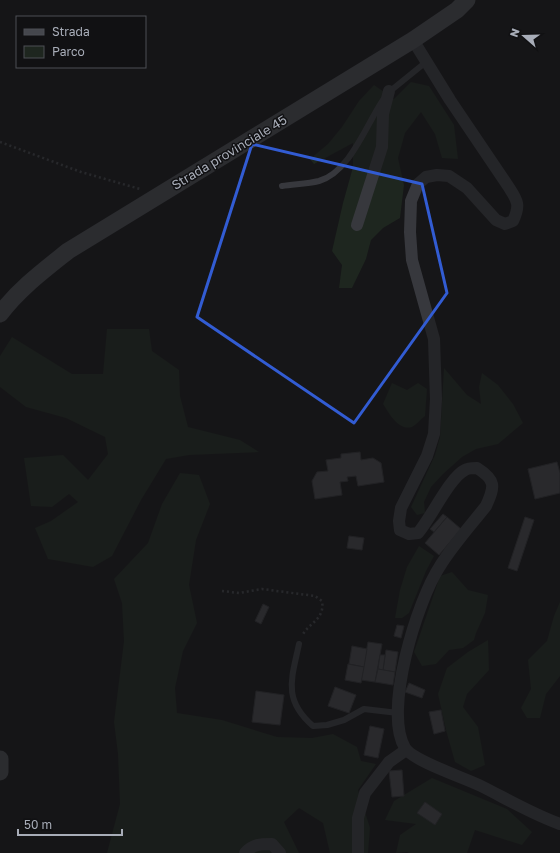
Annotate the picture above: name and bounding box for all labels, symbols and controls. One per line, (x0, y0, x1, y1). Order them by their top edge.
legend (16, 16, 146, 68)
north arrow (504, 16, 544, 56)
text: Strada (52, 24, 90, 39)
text: N (507, 26, 522, 39)
text: Parco (52, 44, 85, 59)
street label: Strada provinciale 45 (168, 111, 290, 193)
scale bar (18, 811, 122, 837)
text: 50 m (24, 817, 52, 832)

